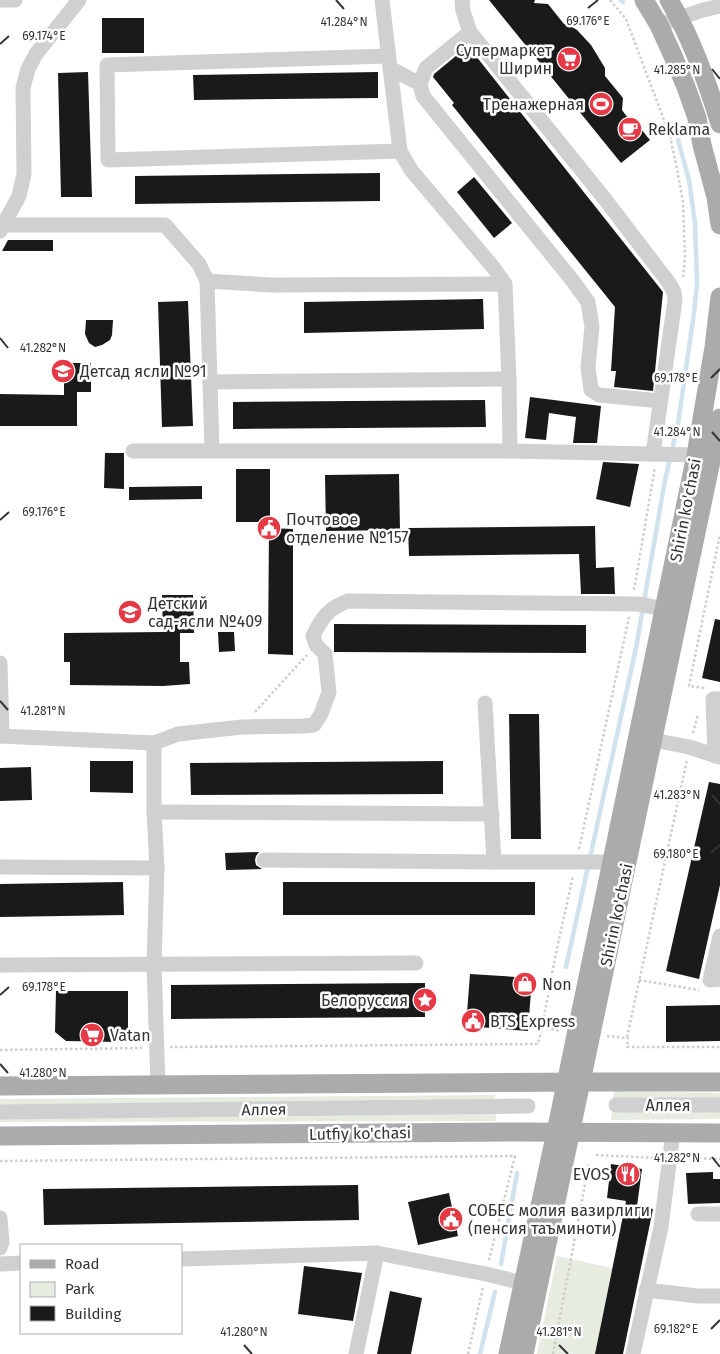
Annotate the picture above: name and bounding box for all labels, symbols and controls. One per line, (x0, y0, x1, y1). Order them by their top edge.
text: 69.176°E (566, 14, 610, 28)
text: 41.284°N (320, 15, 368, 29)
text: 69.174°E (22, 29, 66, 43)
place label: Супермаркет Ширин (456, 41, 553, 78)
supermarket icon: Супермаркет Ширин (556, 46, 582, 72)
text: 41.285°N (654, 63, 700, 77)
sports icon: Тренажерная (588, 91, 614, 117)
place label: Тренажерная (483, 95, 584, 114)
cafe icon: Reklama (617, 116, 643, 142)
place label: Reklama (648, 120, 710, 139)
text: 41.282°N (20, 341, 66, 355)
school or university icon: Детсад ясли №91 (50, 358, 76, 384)
place label: Детсад ясли №91 (79, 362, 207, 381)
text: 69.178°E (654, 371, 698, 385)
text: 41.284°N (653, 425, 701, 439)
street label: Shirin ko'chasi (666, 457, 705, 563)
text: 69.176°E (22, 505, 66, 519)
place label: Почтовое отделение №157 (286, 510, 408, 547)
public building icon: Почтовое отделение №157 (256, 515, 282, 541)
place label: Детский сад-ясли №409 (147, 594, 262, 631)
school or university icon: Детский сад-ясли №409 (117, 599, 143, 625)
text: 41.281°N (20, 704, 66, 718)
text: 41.283°N (654, 788, 700, 802)
text: 69.180°E (653, 847, 699, 861)
street label: Shirin ko'chasi (596, 862, 637, 968)
shop icon: Non (512, 971, 538, 997)
place label: Non (542, 975, 572, 994)
text: 69.178°E (22, 980, 66, 994)
place icon: Белоруссия (412, 987, 438, 1013)
place label: Белоруссия (321, 991, 408, 1010)
public building icon: BTS Express (460, 1008, 486, 1034)
place label: BTS Express (490, 1012, 575, 1031)
supermarket icon: Vatan (79, 1022, 105, 1048)
place label: Vatan (110, 1026, 151, 1045)
text: 41.280°N (19, 1066, 67, 1080)
street label: Аллея (646, 1096, 690, 1115)
street label: Аллея (241, 1100, 287, 1119)
street label: Lutfiy ko'chasi (309, 1123, 411, 1144)
text: 41.282°N (654, 1151, 700, 1165)
restaurant icon: EVOS (615, 1161, 641, 1187)
place label: EVOS (573, 1165, 610, 1184)
place label: СОБЕС молия вазирлиги (пенсия таъминоти) (468, 1201, 650, 1238)
public building icon: СОБЕС молия вазирлиги (пенсия таъминоти) (438, 1206, 464, 1232)
legend (20, 1244, 182, 1334)
text: Road (65, 1255, 100, 1273)
text: Park (65, 1280, 95, 1298)
text: Building (65, 1305, 121, 1323)
text: 69.182°E (654, 1322, 698, 1336)
text: 41.280°N (220, 1325, 268, 1339)
text: 41.281°N (536, 1325, 582, 1339)

